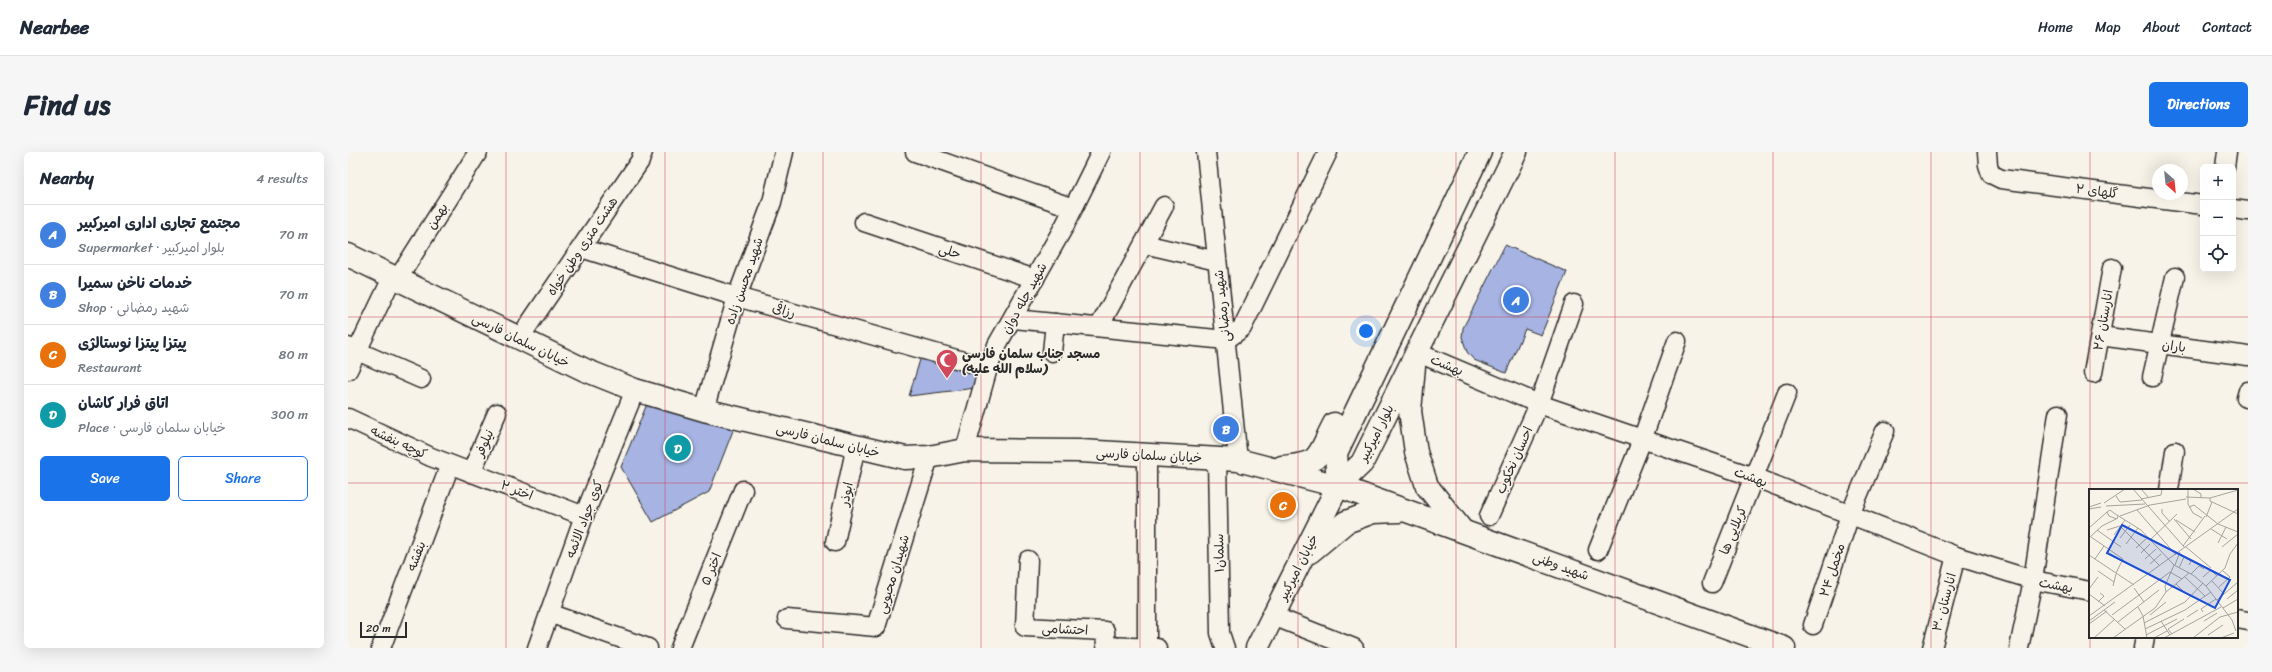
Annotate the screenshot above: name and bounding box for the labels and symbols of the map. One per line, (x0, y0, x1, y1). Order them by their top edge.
north arrow (2152, 164, 2188, 200)
street label: گلهای ۲ (2074, 177, 2120, 205)
street label: هشت متری وطن خواه (540, 192, 624, 300)
street label: بهمن (420, 198, 454, 234)
street label: شهید محسن زاده (718, 234, 770, 328)
street label: حلی (936, 237, 964, 265)
street label: شهید چله دوان (995, 258, 1053, 338)
street label: شهید رمضانی (1207, 269, 1237, 343)
pin: A (1503, 285, 1529, 315)
street label: انارستان ۲۶ (2086, 287, 2120, 353)
street label: رزاقی (770, 296, 798, 324)
street label: خیابان سلمان فارسی (468, 306, 574, 374)
your location (1356, 321, 1376, 341)
street label: باران (2161, 333, 2187, 359)
place label: مسجد جناب سلمان فارسی (سلام الله علیه) (962, 342, 1100, 380)
mosque icon: مسجد جناب سلمان فارسی (سلام الله علیه) (934, 347, 960, 380)
street label: بهشت (1427, 348, 1467, 382)
street label: بلوار امیرکبیر (1351, 400, 1400, 467)
pin: B (1213, 414, 1239, 444)
street label: خیابان سلمان فارسی (774, 416, 882, 464)
street label: کوچه بنفشه (367, 419, 432, 465)
street label: احسان نخکوب (1489, 422, 1539, 498)
street label: نیلوفر (467, 425, 500, 461)
pin: D (665, 433, 691, 463)
street label: خیابان سلمان فارسی (1095, 441, 1203, 469)
street label: بهشت (1731, 460, 1771, 494)
street label: اختر ۲ (497, 473, 537, 507)
street label: کوی جواد الائمه (558, 476, 610, 562)
street label: ابوذر (832, 480, 860, 509)
inset map (2089, 489, 2238, 638)
pin: C (1270, 490, 1296, 520)
street label: کربلایی ها (1713, 502, 1753, 558)
street label: خیابان امیرکبیر (1271, 530, 1325, 605)
street label: شهیدان محبوبی (870, 531, 916, 617)
street label: سلمان۱ (1207, 533, 1231, 573)
street label: بنفشه (400, 537, 432, 575)
street label: مخمل ۲۴ (1812, 540, 1852, 600)
street label: شهید وطنی (1530, 545, 1592, 587)
street label: اختر ۵ (694, 549, 728, 589)
street label: انارستان ۳۰ (1925, 570, 1963, 634)
street label: بهشت (2037, 570, 2075, 600)
street label: احتشامی (1041, 616, 1089, 642)
scale bar (360, 620, 407, 639)

